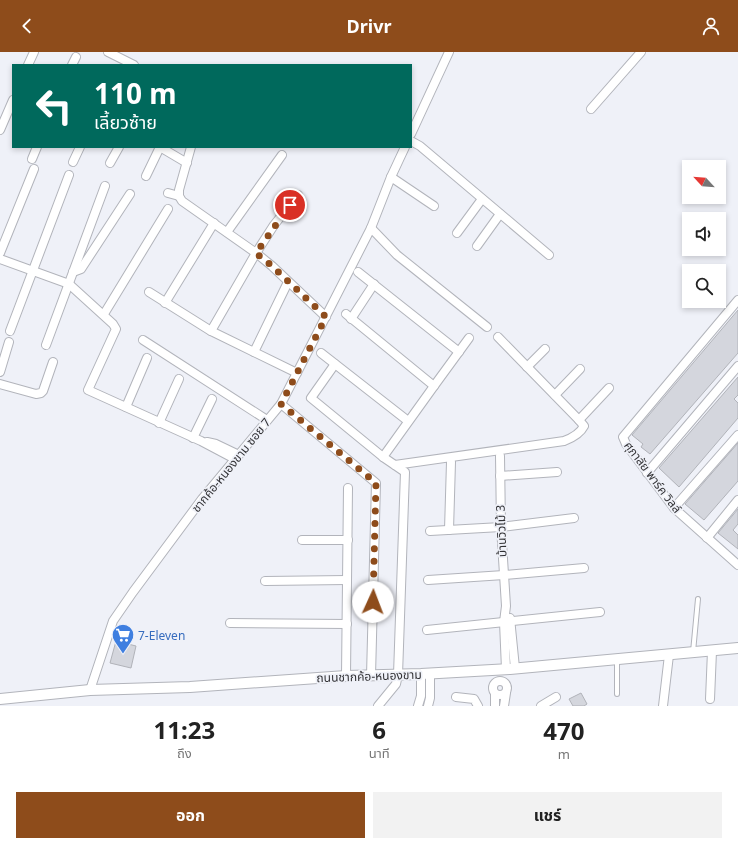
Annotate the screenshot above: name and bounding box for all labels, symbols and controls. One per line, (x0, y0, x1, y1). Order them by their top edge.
text: Drivr (347, 14, 391, 38)
icon: back (16, 15, 38, 37)
icon: person (700, 15, 722, 37)
text: 110 m (94, 74, 177, 112)
icon: left (28, 80, 80, 132)
text: เลี้ยวซ้าย (94, 110, 157, 134)
north arrow (682, 160, 726, 204)
map controls (682, 160, 726, 308)
pin (273, 188, 307, 222)
icon: arrive (279, 194, 301, 216)
button: sound (682, 212, 726, 256)
button: search (682, 264, 726, 308)
street label: ชากค้อ-หนองขาม ซอย 7 (188, 414, 275, 516)
street label: ศุภาลัย พาร์ค วิลล์ (620, 438, 686, 516)
street label: บ้านวิวไม้ 3 (492, 504, 510, 557)
position arrow (352, 581, 394, 623)
supermarket icon: 7-Eleven (110, 622, 136, 655)
place label: 7-Eleven (138, 627, 185, 644)
street label: ถนนชากค้อ-หนองขาม (316, 666, 422, 686)
text: 11:23 (153, 713, 215, 746)
text: 6 (372, 713, 386, 746)
text: 470 (543, 714, 584, 747)
text: ถึง (177, 744, 192, 762)
text: นาที (369, 744, 390, 762)
text: m (558, 745, 570, 763)
button: ออก (16, 792, 365, 838)
button: แชร์ (373, 792, 722, 838)

